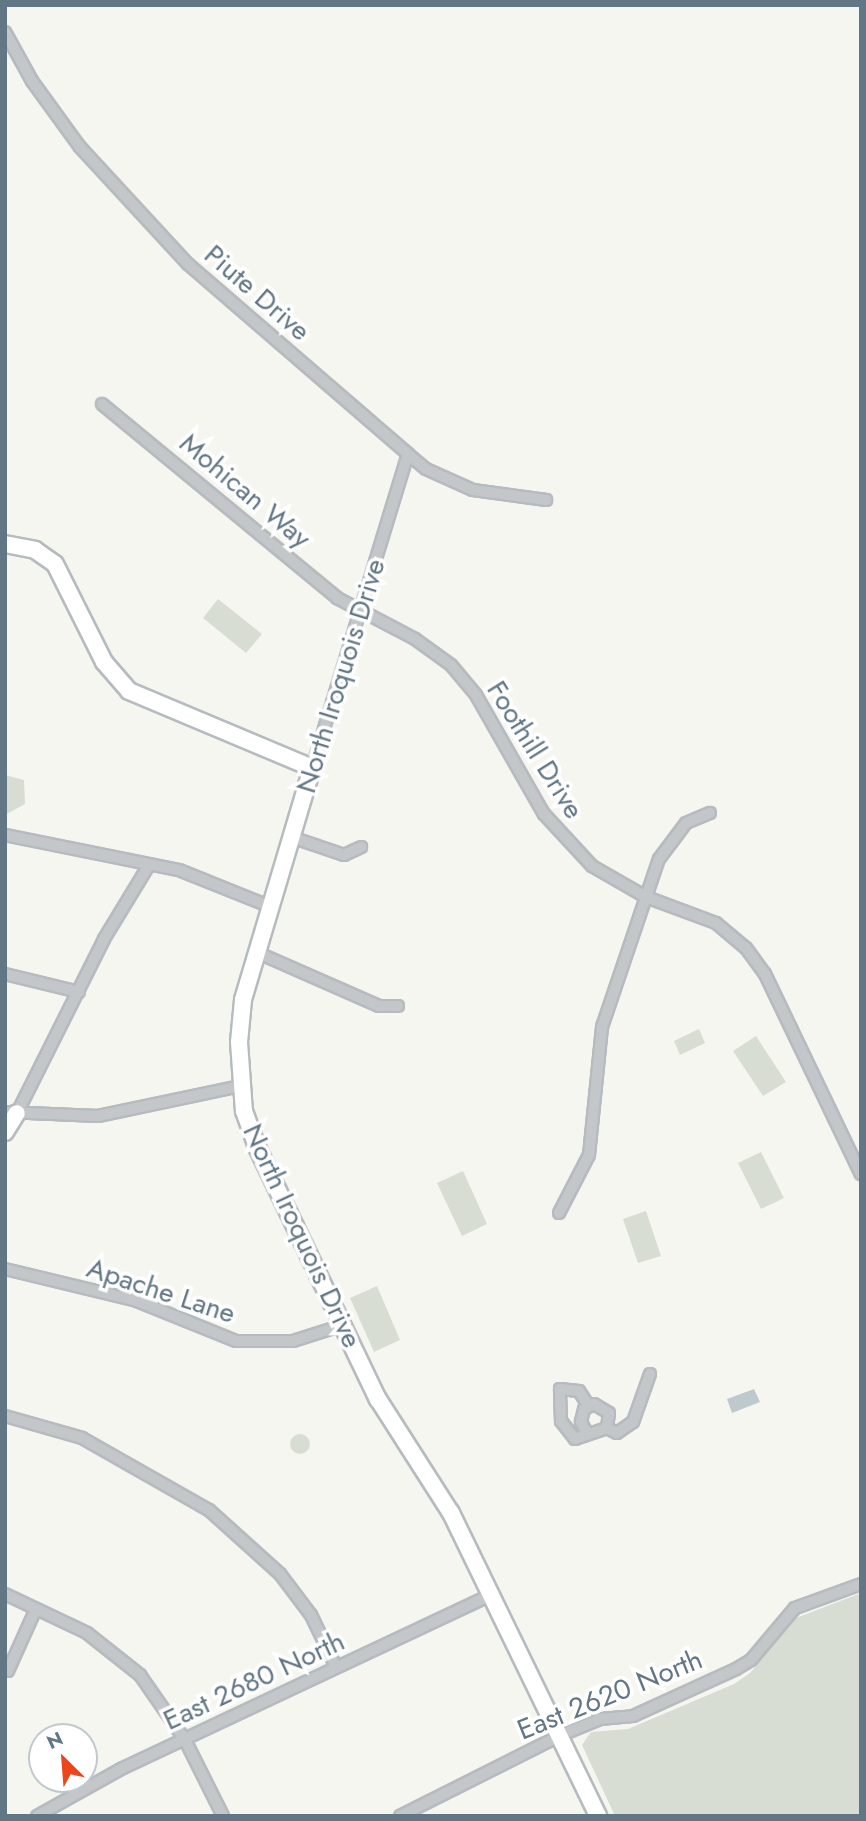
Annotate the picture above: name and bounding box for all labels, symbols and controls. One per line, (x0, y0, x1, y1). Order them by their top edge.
street label: Piute Drive (197, 238, 317, 348)
street label: Mohican Way (173, 427, 317, 555)
street label: North Iroquois Drive (289, 555, 393, 797)
street label: Foothill Drive (479, 675, 591, 825)
street label: North Iroquois Drive (235, 1119, 369, 1353)
street label: Apache Lane (83, 1251, 239, 1331)
street label: East 2680 North (158, 1624, 350, 1738)
street label: East 2620 North (513, 1643, 707, 1747)
north arrow (28, 1723, 98, 1793)
text: N (42, 1725, 67, 1756)

